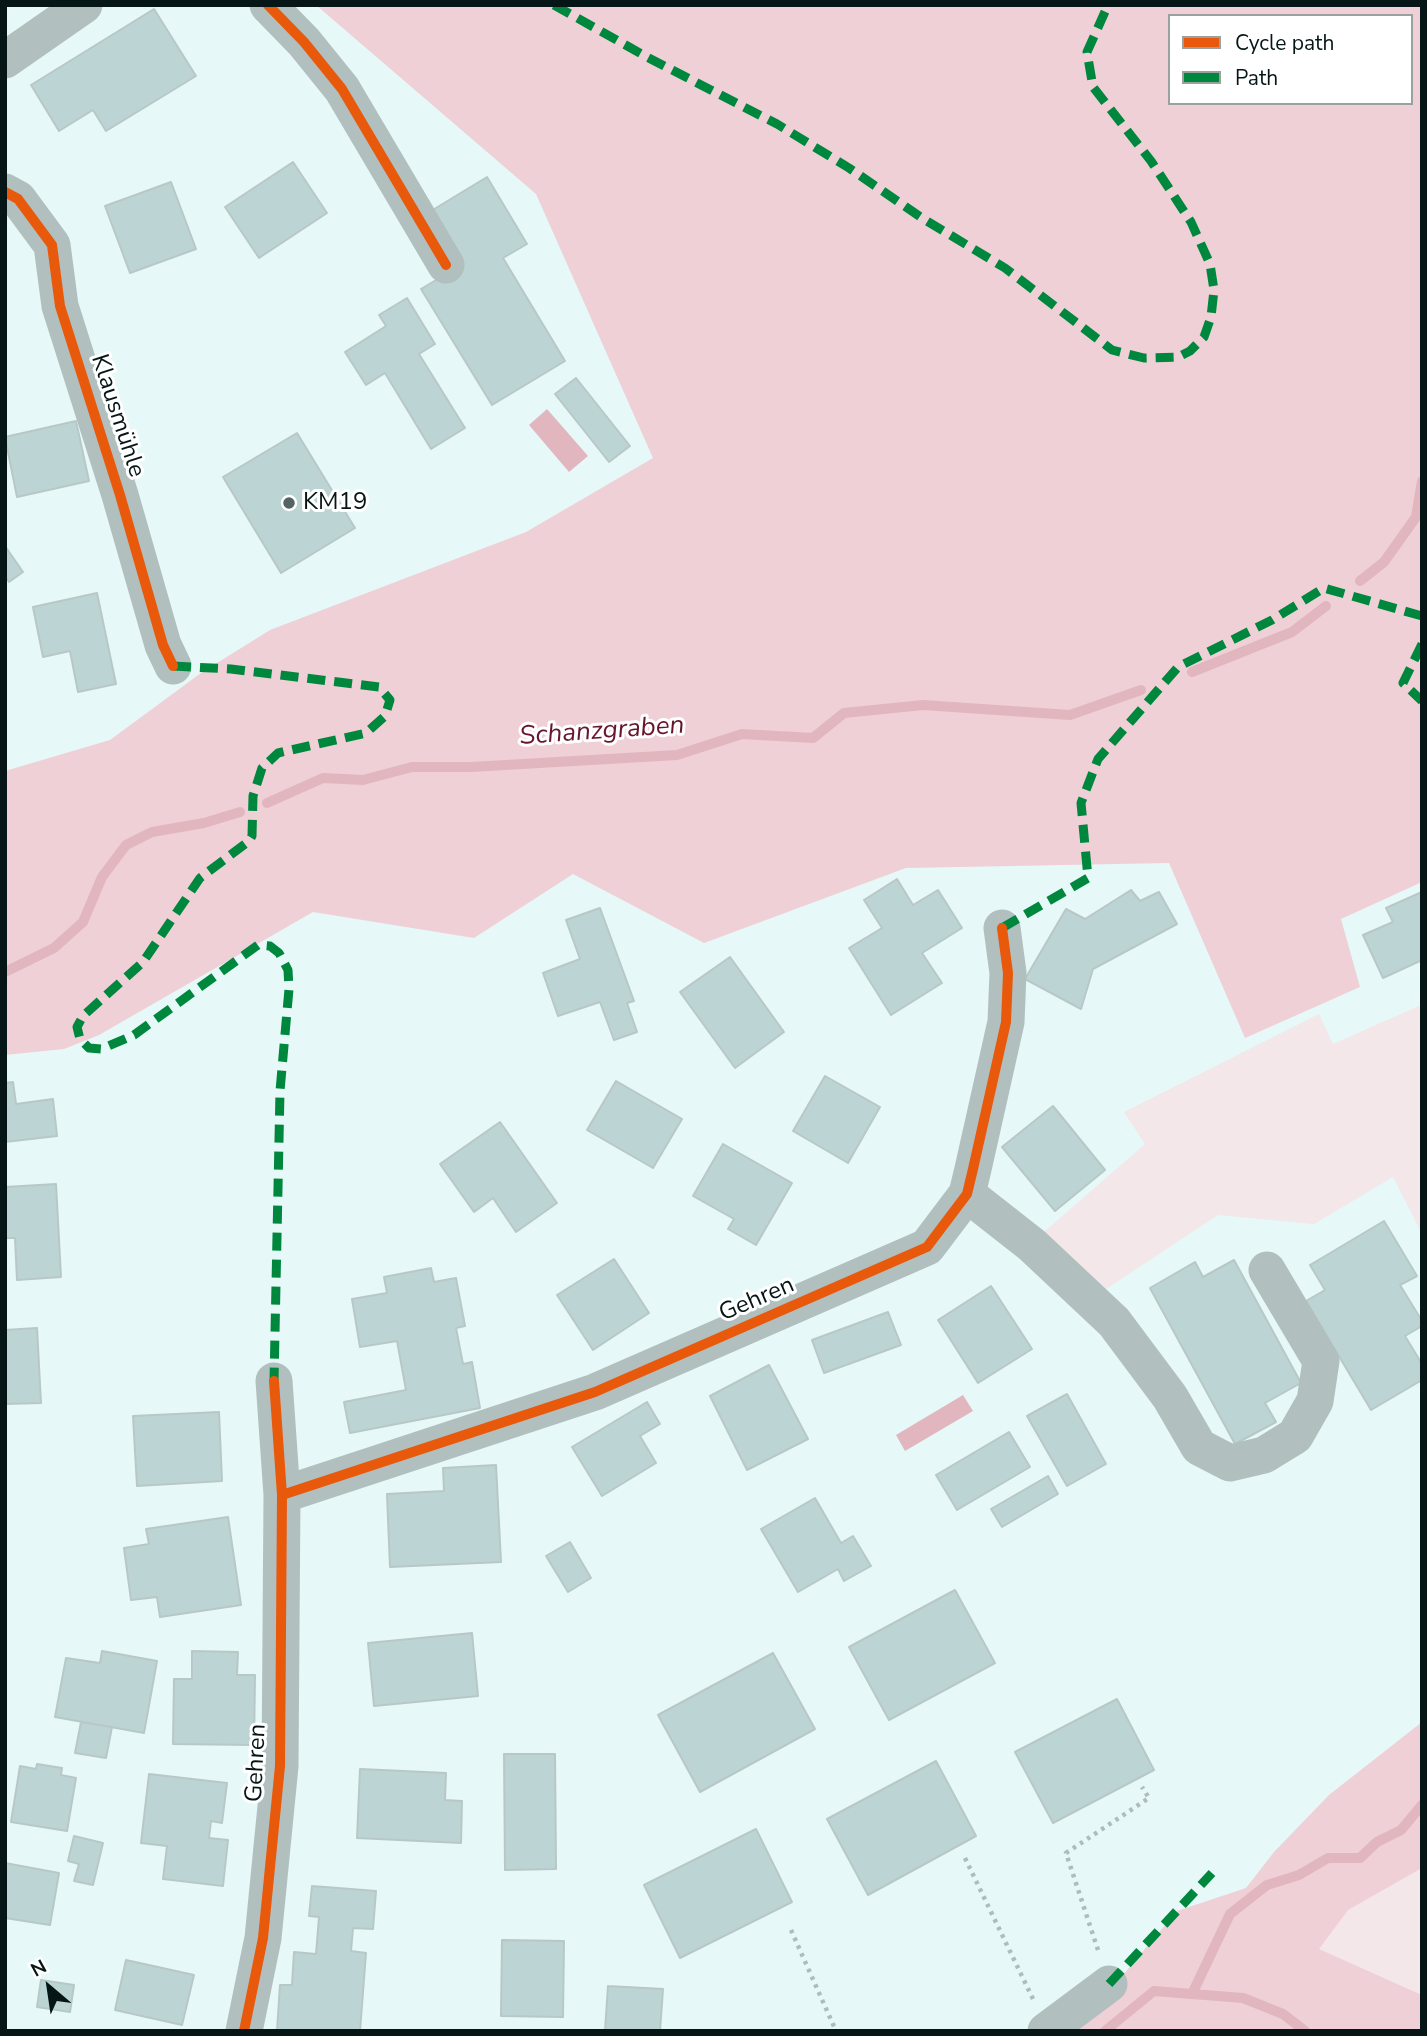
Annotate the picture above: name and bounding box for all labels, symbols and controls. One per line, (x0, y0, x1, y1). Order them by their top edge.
legend (1168, 14, 1413, 105)
text: Cycle path (1235, 29, 1334, 57)
text: Path (1235, 64, 1278, 92)
street label: Klausmühle (84, 351, 150, 481)
place label: KM19 (303, 489, 367, 517)
marker: KM19 (281, 495, 297, 511)
water label: Schanzgraben (519, 711, 685, 753)
street label: Gehren (715, 1271, 799, 1329)
street label: Gehren (241, 1723, 273, 1803)
north arrow (14, 1952, 84, 2022)
text: N (26, 1954, 51, 1983)

